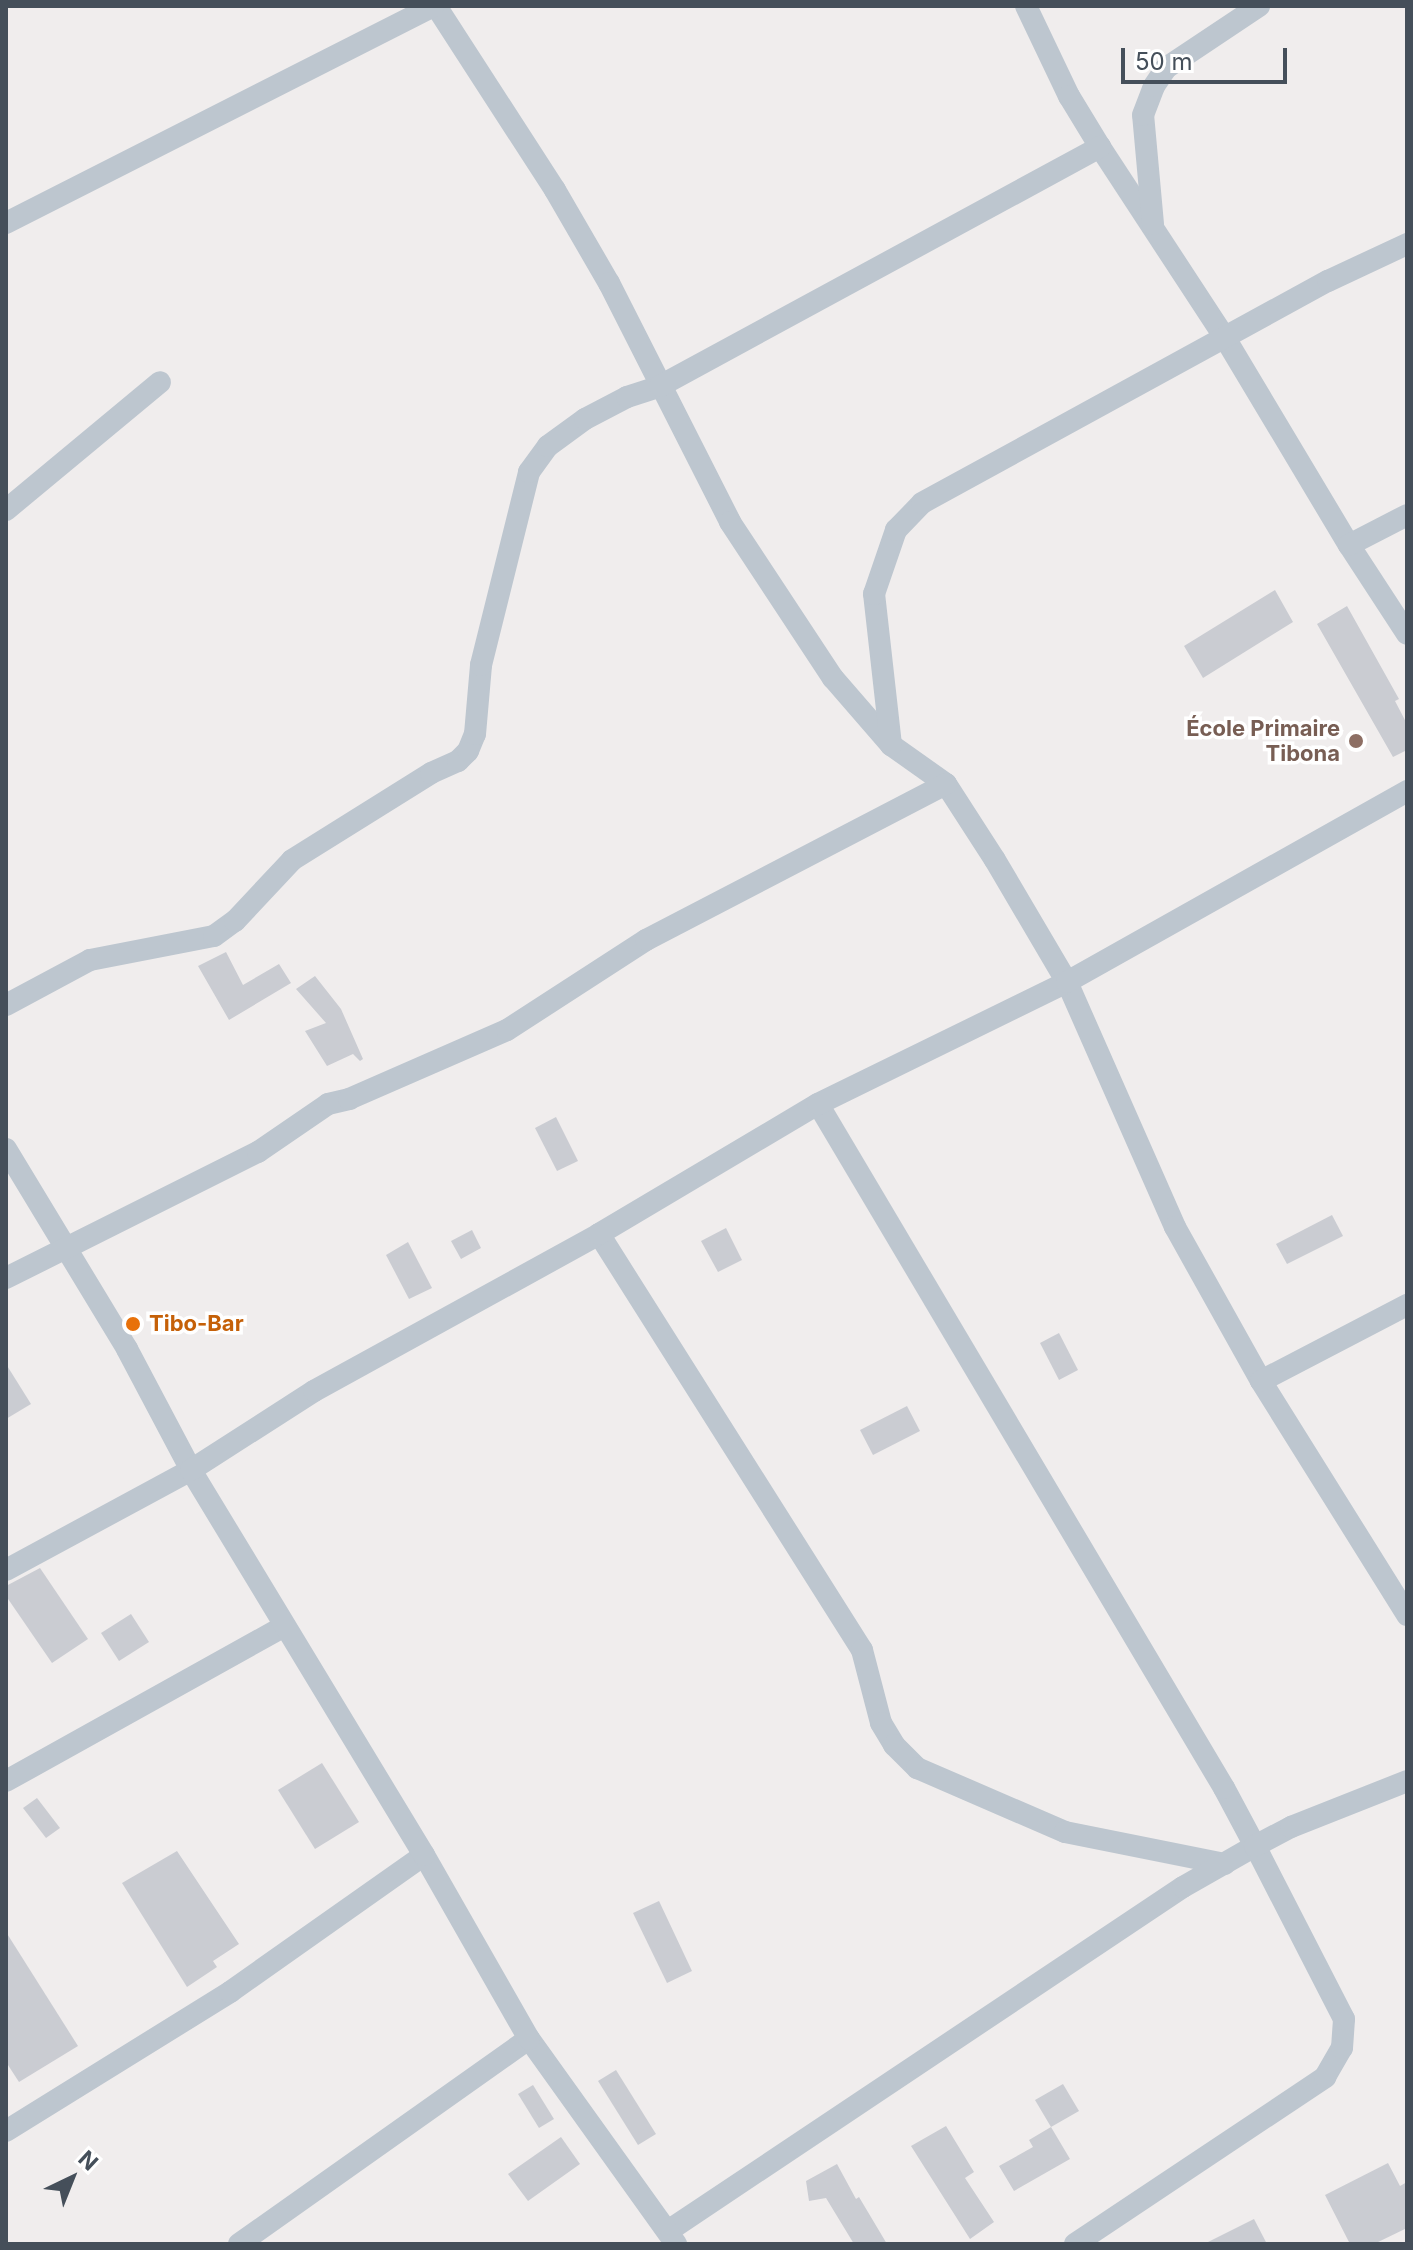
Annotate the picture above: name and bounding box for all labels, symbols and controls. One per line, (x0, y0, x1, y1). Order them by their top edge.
scale bar (1125, 32, 1291, 82)
text: 50 m (1135, 47, 1193, 76)
place label: École Primaire Tibona (1186, 715, 1340, 766)
marker: École Primaire Tibona (1347, 732, 1365, 750)
place label: Tibo-Bar (149, 1311, 244, 1337)
marker: Tibo-Bar (124, 1315, 142, 1333)
north arrow (32, 2138, 112, 2218)
text: N (73, 2145, 103, 2176)

